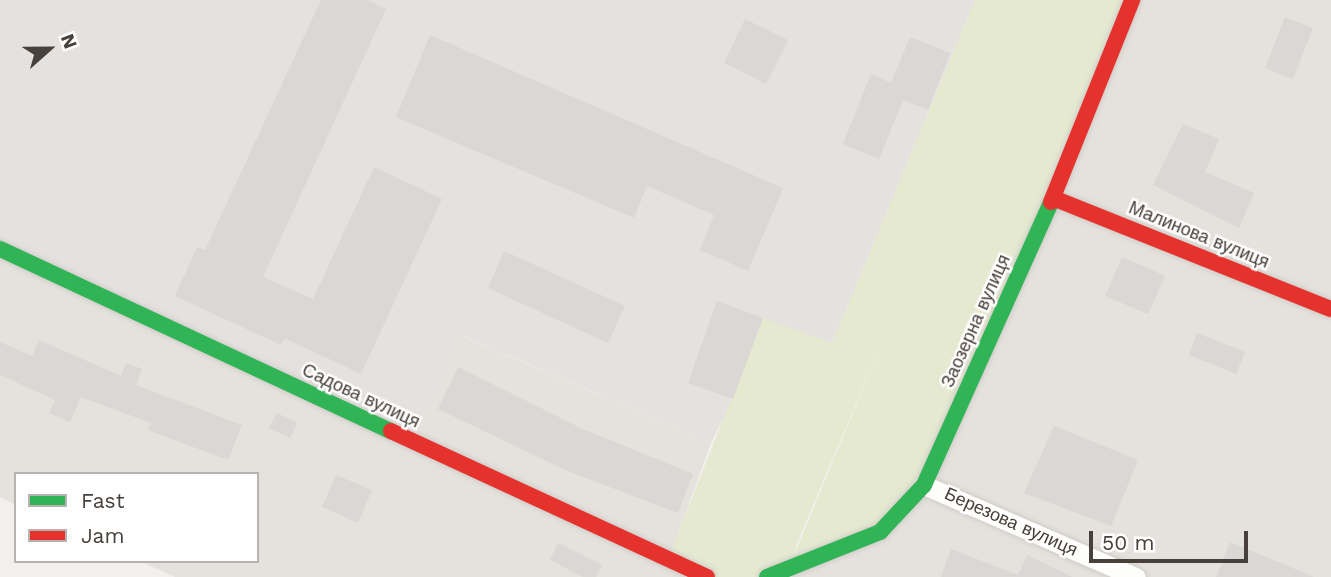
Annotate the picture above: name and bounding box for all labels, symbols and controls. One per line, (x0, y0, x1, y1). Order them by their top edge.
north arrow (14, 14, 84, 84)
text: N (56, 31, 82, 52)
street label: Малинова вулиця (1126, 197, 1272, 273)
street label: Заозерна вулиця (937, 251, 1015, 391)
street label: Садова вулиця (299, 359, 423, 433)
legend (14, 472, 259, 563)
street label: Березова вулиця (941, 483, 1081, 561)
text: Fast (81, 488, 125, 513)
scale bar (1093, 518, 1252, 562)
text: Jam (81, 523, 124, 548)
text: 50 m (1102, 530, 1154, 555)

